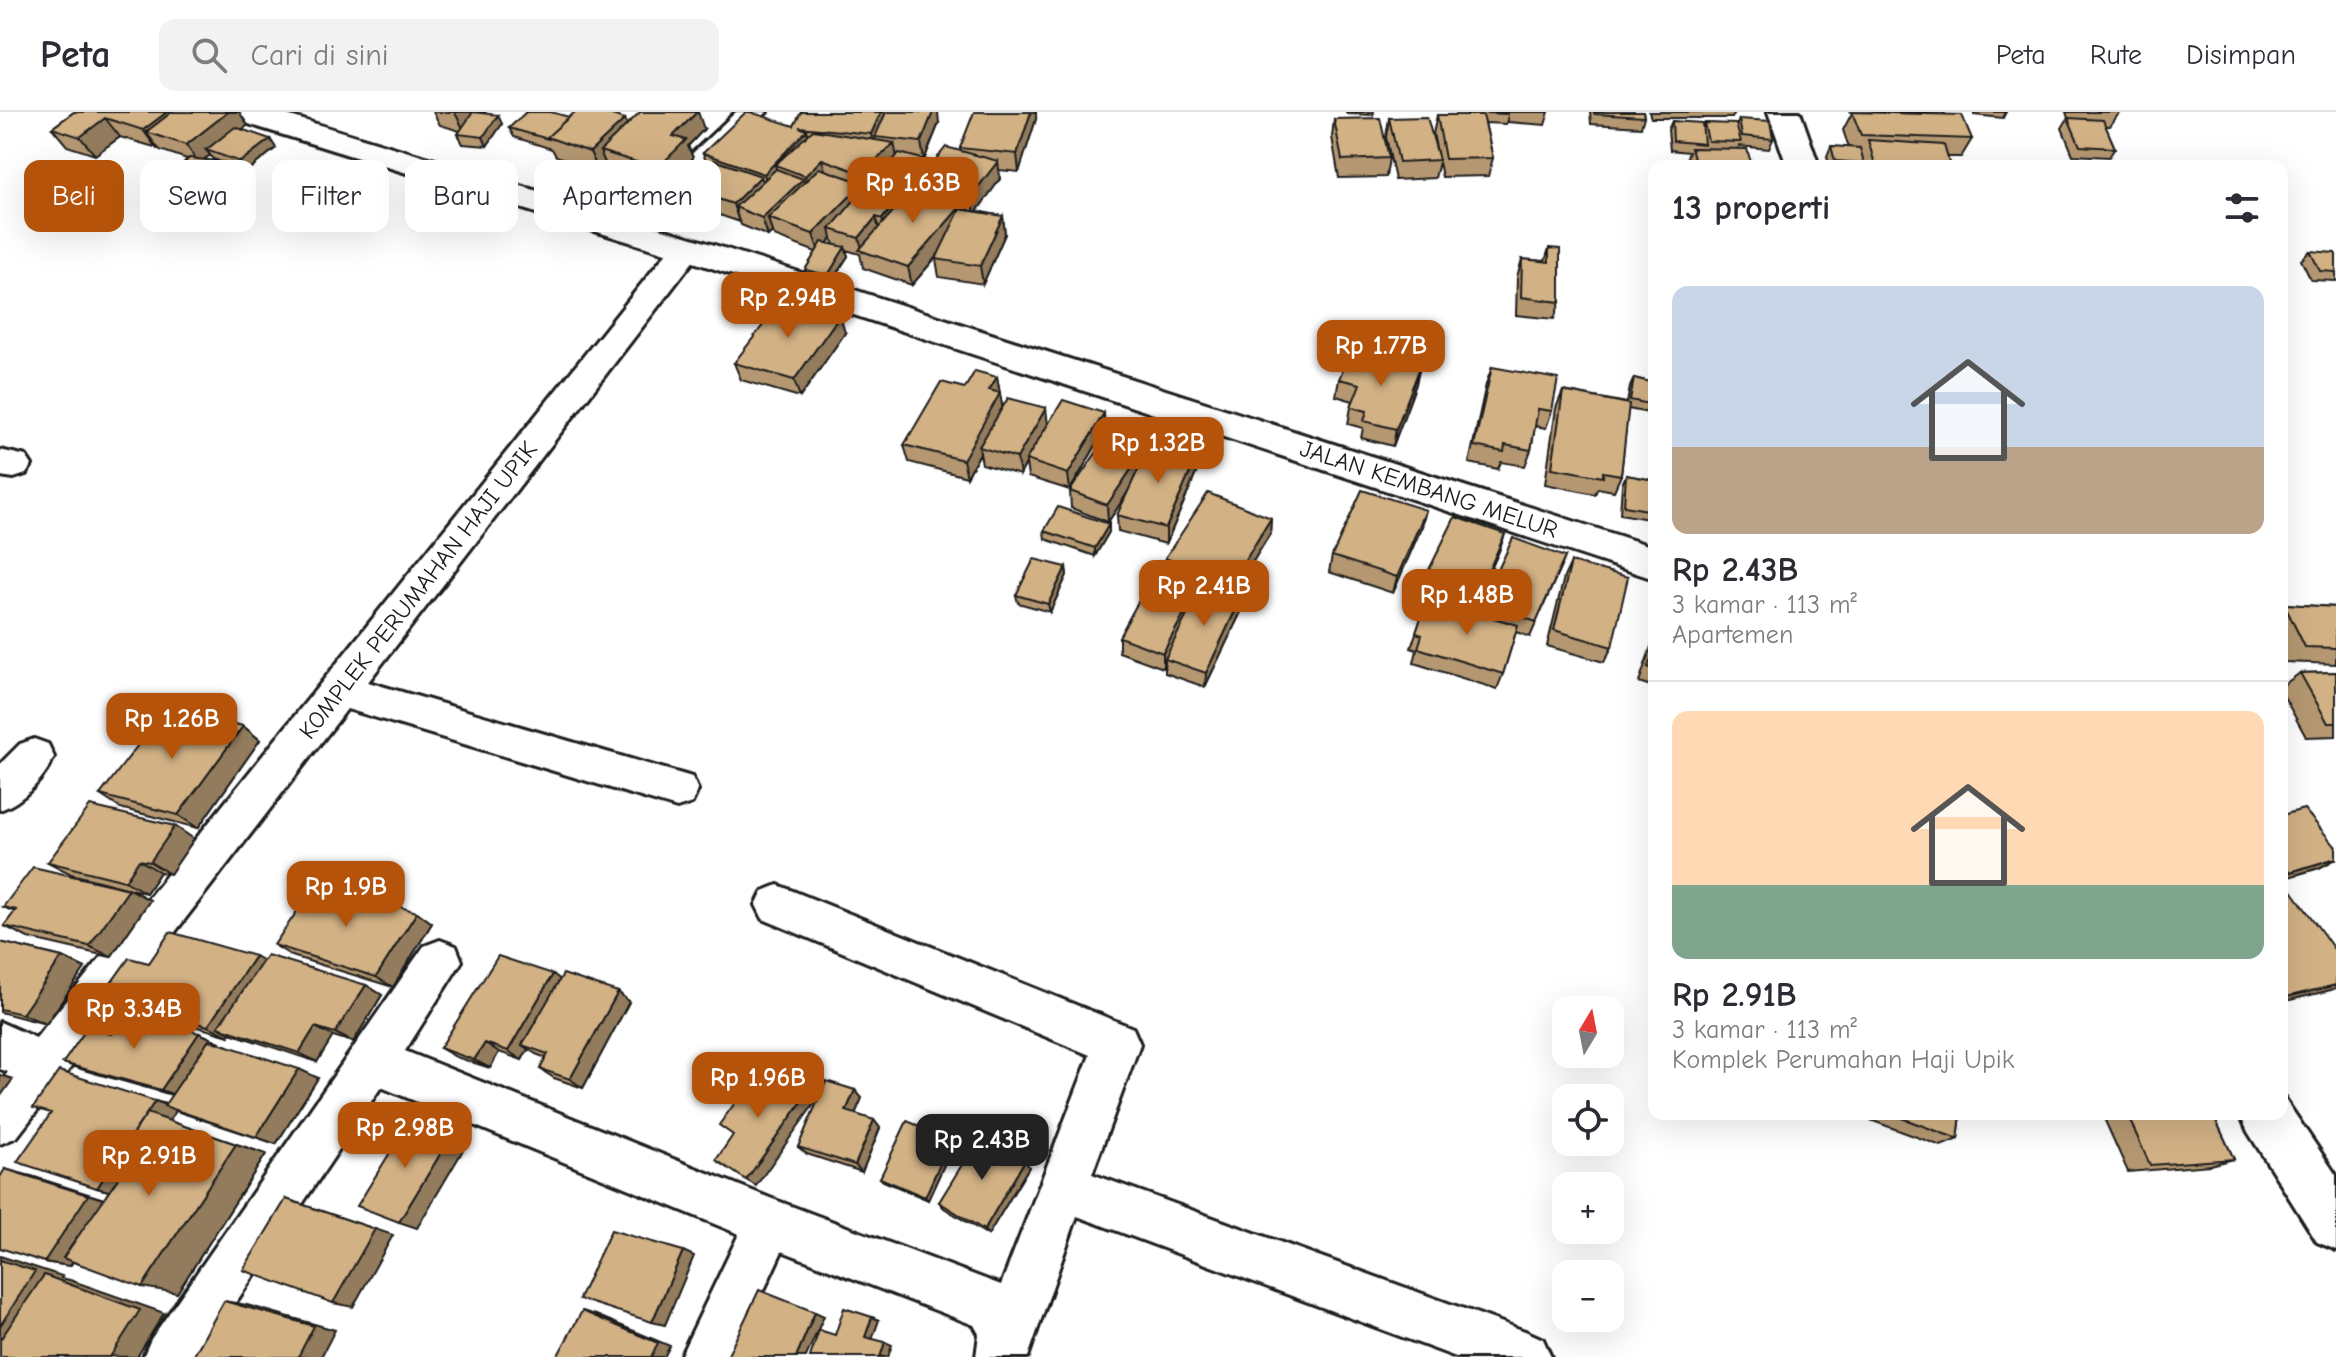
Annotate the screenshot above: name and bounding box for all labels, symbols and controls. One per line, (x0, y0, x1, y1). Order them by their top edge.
search box (159, 19, 719, 91)
text: Peta (40, 33, 111, 77)
icon: search (187, 33, 231, 77)
text: Cari di sini (251, 38, 389, 73)
text: Peta (1996, 39, 2046, 71)
text: Rute (2090, 39, 2142, 71)
text: Disimpan (2186, 39, 2296, 71)
pin: Rp 1.63B (830, 157, 996, 225)
chip: Beli (24, 160, 124, 232)
chip: Sewa (140, 160, 256, 232)
chip: Filter (272, 160, 389, 232)
chip: Baru (405, 160, 518, 232)
chip: Apartemen (534, 160, 721, 232)
text: Rp 1.63B (865, 168, 961, 198)
icon: filters (2220, 186, 2264, 230)
text: 13 properti (1672, 188, 1830, 228)
pin: Rp 2.94B (705, 272, 871, 340)
text: Rp 2.94B (739, 283, 837, 313)
pin: Rp 1.77B (1298, 320, 1464, 388)
text: Rp 1.77B (1335, 331, 1427, 361)
icon: home (1896, 338, 2040, 482)
pin: Rp 1.32B (1075, 417, 1241, 485)
text: Rp 1.32B (1111, 428, 1205, 458)
street label: JALAN KEMBANG MELUR (1297, 434, 1561, 544)
street label: KOMPLEK PERUMAHAN HAJI UPIK (293, 436, 543, 744)
text: Rp 2.43B (1672, 550, 1798, 590)
pin: Rp 2.41B (1121, 560, 1287, 628)
pin: Rp 1.48B (1384, 569, 1550, 637)
text: Rp 2.41B (1157, 571, 1251, 601)
text: Rp 1.48B (1420, 580, 1514, 610)
text: 3 kamar · 113 m² (1672, 590, 1857, 620)
text: Apartemen (1672, 620, 1793, 650)
pin: Rp 1.26B (89, 693, 255, 761)
text: Rp 1.26B (124, 704, 220, 734)
icon: home (1896, 763, 2040, 907)
pin: Rp 1.9B (272, 861, 420, 929)
text: Rp 1.9B (305, 872, 387, 902)
text: Rp 2.91B (1672, 975, 1797, 1015)
pin: Rp 3.34B (51, 983, 217, 1051)
text: Rp 3.34B (86, 994, 182, 1024)
north arrow (1552, 996, 1624, 1068)
map controls (1552, 996, 1624, 1332)
text: 3 kamar · 113 m² (1672, 1015, 1857, 1045)
text: Komplek Perumahan Haji Upik (1672, 1045, 2014, 1075)
pin: Rp 1.96B (675, 1052, 841, 1120)
text: Rp 1.96B (710, 1063, 806, 1093)
button: locate (1552, 1084, 1624, 1156)
pin: Rp 2.98B (322, 1102, 488, 1170)
text: Rp 2.98B (356, 1113, 454, 1143)
pin: Rp 2.43B (899, 1114, 1065, 1182)
text: Rp 2.43B (934, 1125, 1030, 1155)
pin: Rp 2.91B (66, 1130, 232, 1198)
text: Rp 2.91B (101, 1141, 197, 1171)
button: + (1552, 1172, 1624, 1244)
button: − (1552, 1260, 1624, 1332)

